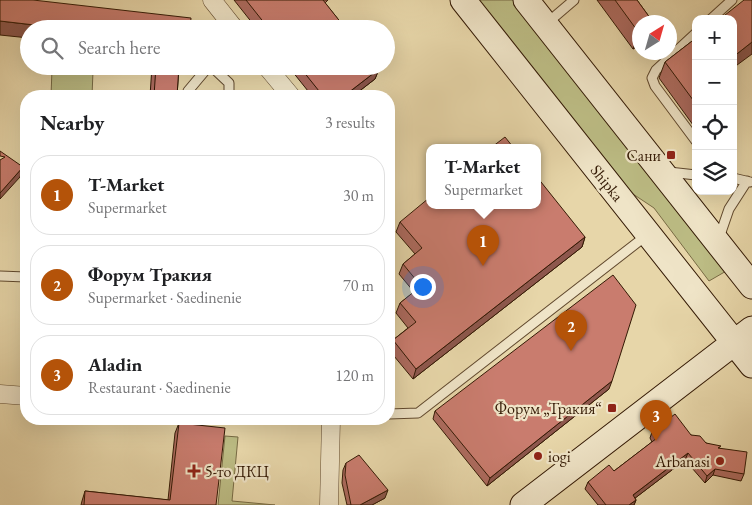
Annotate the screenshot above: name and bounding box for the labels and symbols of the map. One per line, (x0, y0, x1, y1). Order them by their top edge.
north arrow (632, 15, 677, 60)
place label: Сани (626, 145, 662, 166)
marker: Сани (665, 149, 677, 161)
street label: Shipka (586, 160, 629, 206)
pin: 1 (467, 225, 499, 266)
your location (410, 274, 436, 300)
pin: 2 (555, 310, 587, 351)
place label: Форум „Тракия“ (495, 398, 602, 419)
pin: 3 (640, 400, 672, 441)
marker: Форум „Тракия“ (606, 402, 618, 414)
place label: iogi (548, 446, 571, 467)
marker: iogi (532, 450, 544, 462)
place label: Аrbanasi (654, 451, 710, 472)
marker: Аrbanasi (714, 455, 726, 467)
place label: 5-то ДКЦ (205, 461, 270, 482)
marker: 5-то ДКЦ (187, 464, 201, 478)

